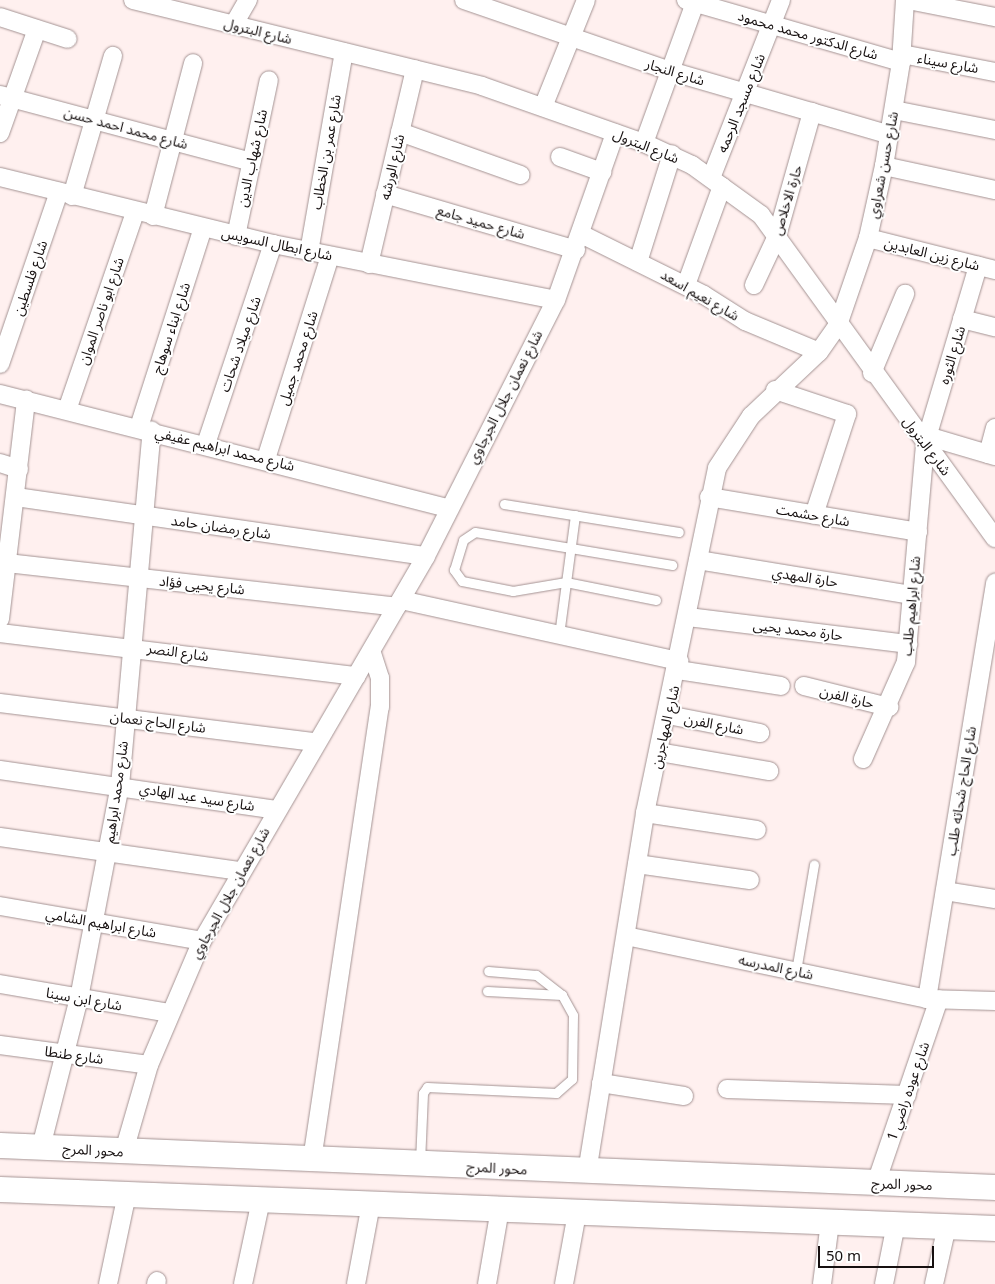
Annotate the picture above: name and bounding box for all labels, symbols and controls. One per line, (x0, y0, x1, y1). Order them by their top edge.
street label: شارع الدكتور محمد محمود (736, 7, 880, 63)
street label: شارع البترول (222, 14, 294, 48)
street label: شارع سيناء (916, 49, 980, 77)
street label: شارع مسجد الرحمه (713, 51, 769, 155)
street label: شارع النجار (643, 55, 707, 89)
street label: شارع عمر بن الخطاب (308, 93, 344, 211)
street label: شارع محمد احمد حسن (62, 103, 190, 153)
street label: شارع شهاب الدين (233, 108, 271, 208)
street label: شارع حسن شعراوي (864, 110, 902, 220)
street label: شارع البترول (611, 125, 681, 167)
street label: شارع الورشه (376, 132, 408, 202)
street label: حارة الاخلاص (768, 163, 806, 237)
street label: شارع حميد جامع (435, 201, 527, 243)
street label: شارع ابطال السويس (220, 224, 334, 264)
street label: شارع زين العابدين (883, 234, 981, 274)
street label: شارع فلسطين (9, 238, 51, 318)
street label: شارع ابو ناصر الموان (75, 255, 127, 367)
street label: شارع نعيم اسعد (658, 266, 742, 324)
street label: شارع ابناء سوهاج (148, 280, 194, 376)
street label: شارع ميلاد شحات (216, 294, 264, 394)
street label: شارع محمد جميل (275, 309, 321, 407)
street label: شارع الثوره (935, 324, 969, 386)
street label: شارع نعمان جلال الجرجاوي (464, 327, 546, 467)
street label: شارع البترول (899, 413, 955, 479)
street label: شارع محمد ابراهيم عفيفي (153, 424, 297, 474)
street label: شارع حشمت (775, 500, 851, 530)
street label: شارع رمضان حامد (170, 512, 272, 542)
street label: شارع ابراهيم طلب (898, 555, 924, 657)
street label: حارة المهدي (771, 564, 839, 590)
street label: شارع يحيى فؤاد (158, 572, 246, 598)
street label: حارة محمد يحيى (752, 616, 844, 644)
street label: شارع النصر (146, 639, 210, 665)
street label: حارة الفرن (818, 682, 876, 712)
street label: شارع المهاجرين (647, 684, 683, 770)
street label: شارع الحاج نعمان (109, 708, 207, 736)
street label: شارع الفرن (683, 710, 745, 738)
street label: شارع الحاج شحاته طلب (942, 725, 980, 857)
street label: شارع محمد ابراهيم (101, 740, 131, 844)
street label: شارع سيد عبد الهادي (138, 780, 256, 814)
street label: شارع نعمان جلال الجرجاوي (187, 824, 273, 962)
street label: شارع ابراهيم الشامي (44, 905, 158, 941)
street label: شارع المدرسه (737, 951, 815, 983)
street label: شارع ابن سينا (45, 984, 123, 1014)
street label: شارع عوده راضي 1 (883, 1039, 933, 1143)
street label: شارع طنطا (44, 1043, 104, 1067)
street label: محور المرج (62, 1140, 124, 1160)
street label: محور المرج (466, 1158, 528, 1178)
street label: محور المرج (871, 1175, 933, 1193)
scale bar (820, 1236, 936, 1268)
text: 50 m (826, 1245, 861, 1265)

